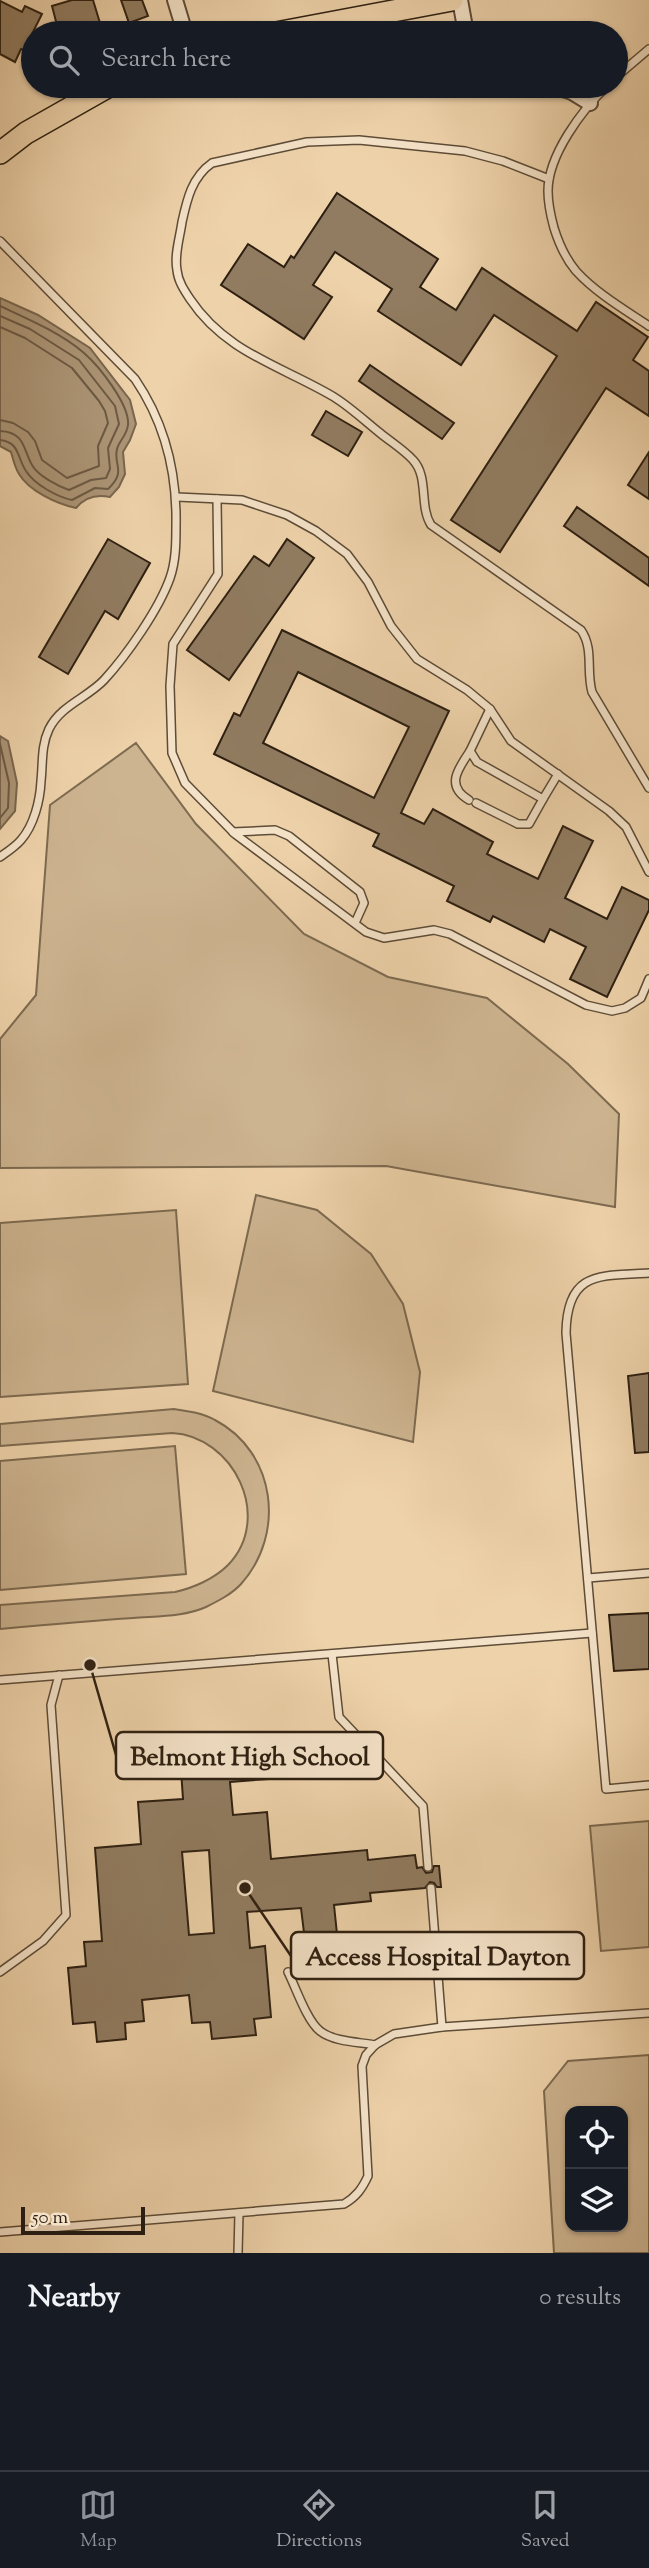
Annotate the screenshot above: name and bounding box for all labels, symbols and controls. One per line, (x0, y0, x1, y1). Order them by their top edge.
search box (21, 21, 628, 98)
icon: search (45, 41, 83, 79)
text: Search here (101, 41, 231, 78)
callout: Belmont High School (116, 1732, 383, 1779)
text: Belmont High School (130, 1740, 371, 1777)
callout: Access Hospital Dayton (291, 1932, 584, 1979)
text: Access Hospital Dayton (305, 1940, 571, 1977)
map controls (565, 2106, 628, 2232)
button: locate (565, 2106, 628, 2169)
button: layers (565, 2169, 628, 2232)
scale bar (21, 2204, 145, 2236)
text: 50 m (32, 2205, 68, 2232)
text: Nearby (28, 2277, 120, 2320)
text: 0 results (539, 2282, 621, 2315)
tab: Map (79, 2486, 117, 2555)
tab: Directions (276, 2486, 362, 2555)
tab: Saved (521, 2486, 570, 2555)

